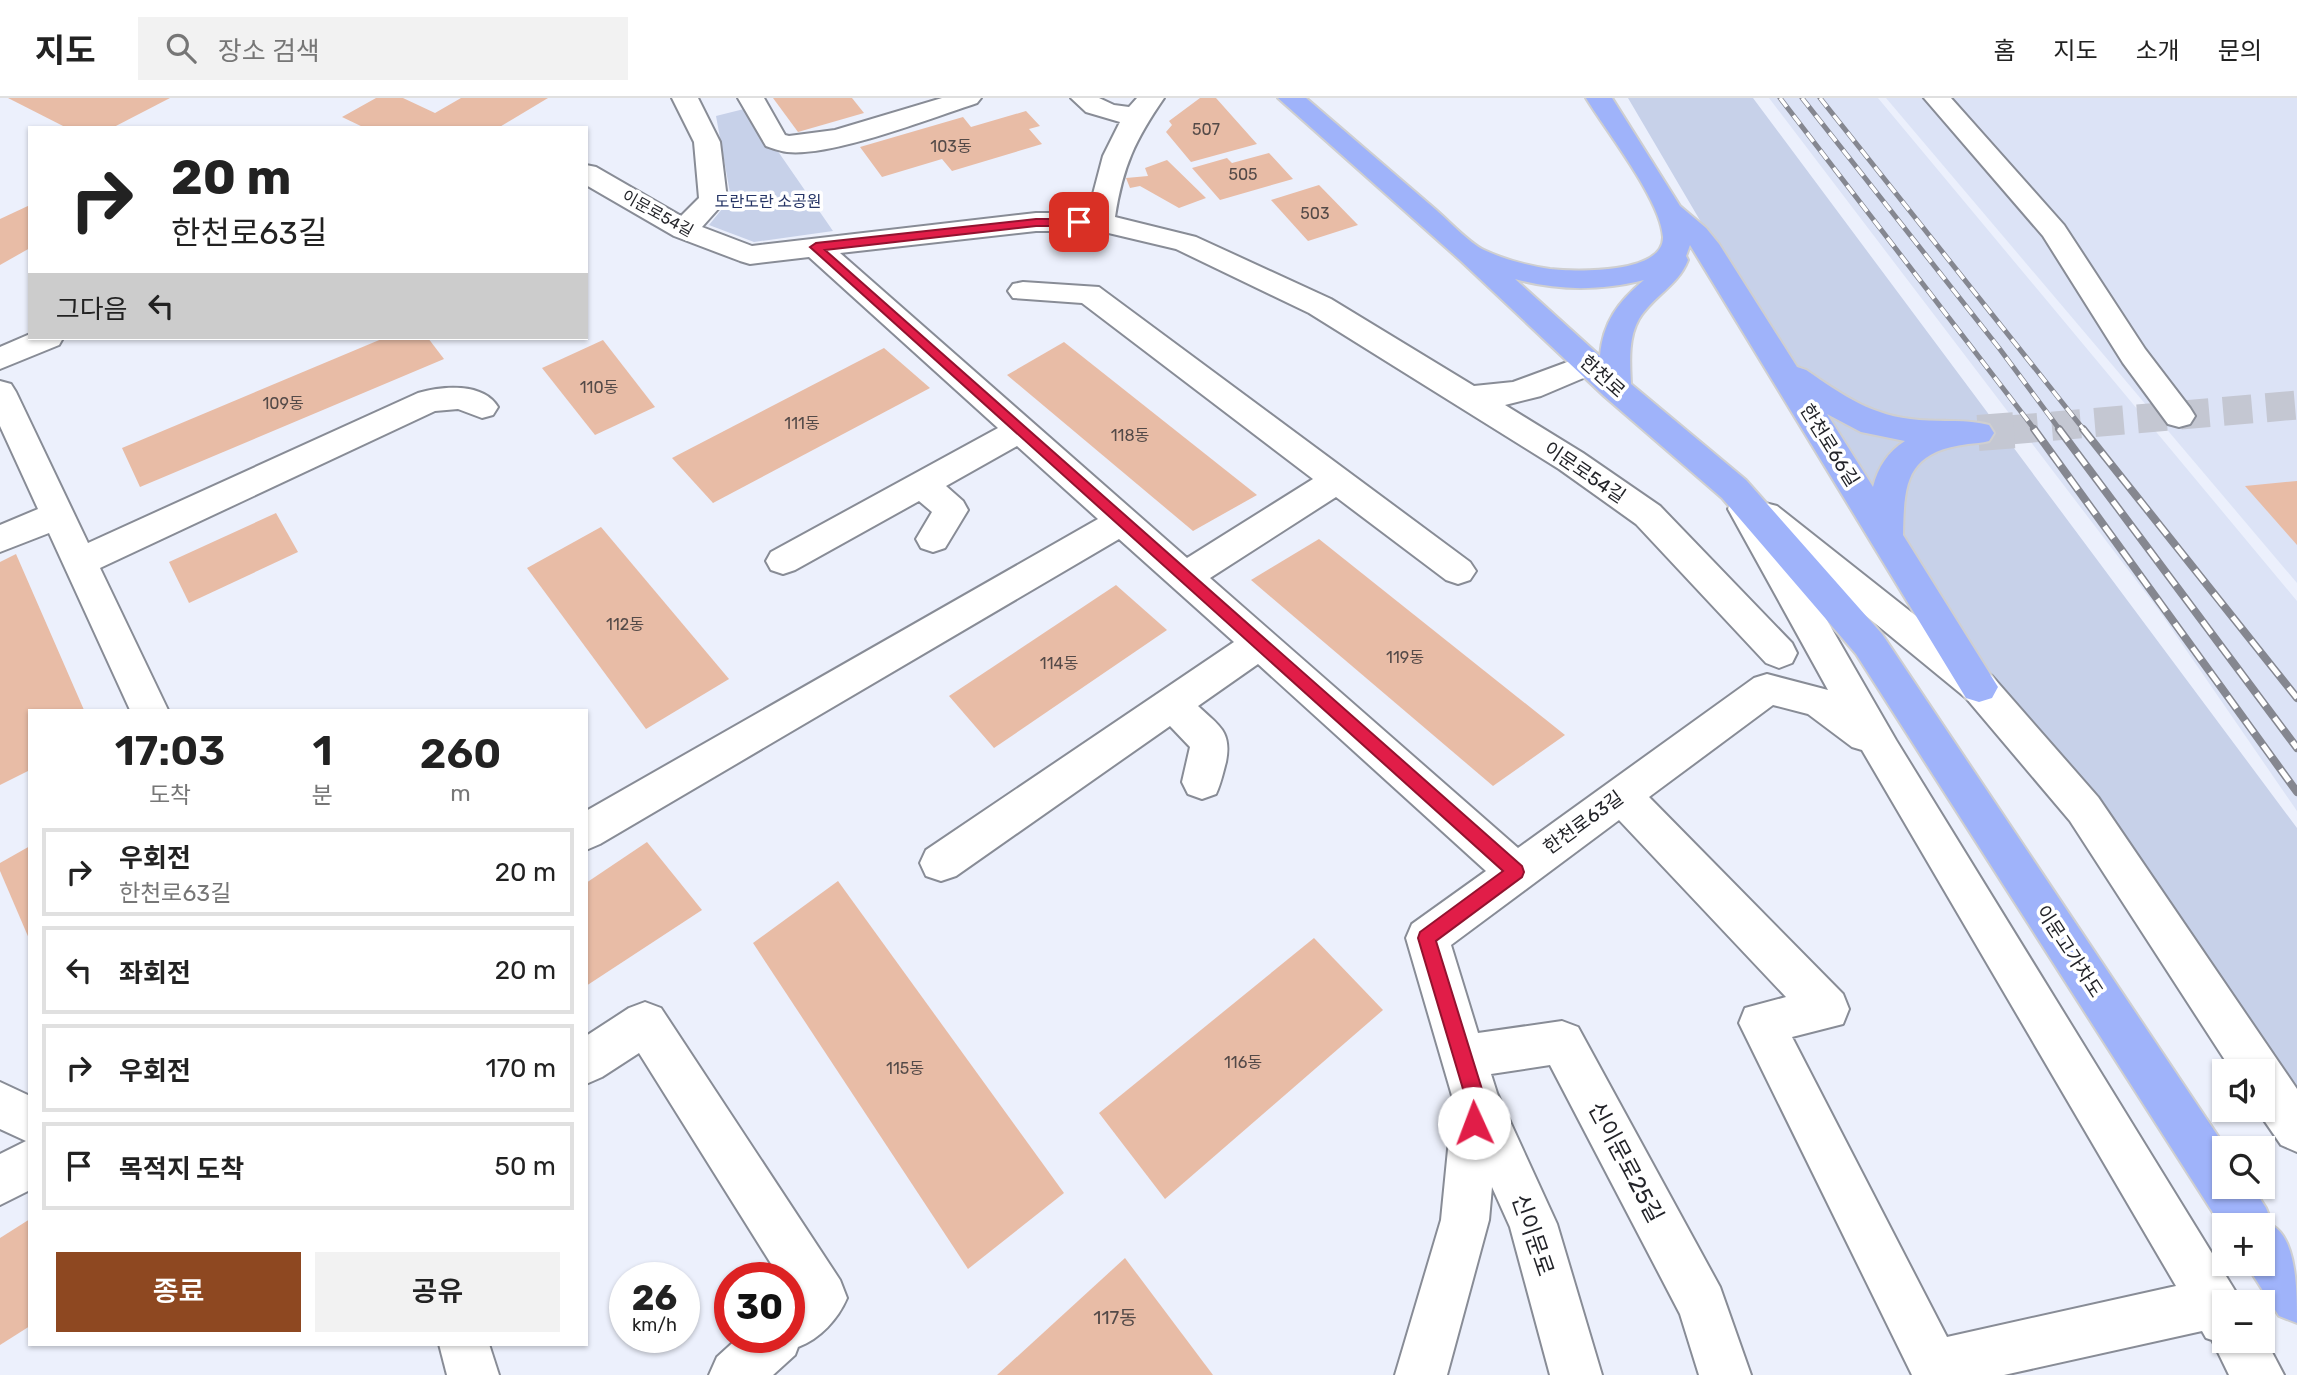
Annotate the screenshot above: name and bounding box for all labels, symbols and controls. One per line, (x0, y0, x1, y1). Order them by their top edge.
search box (138, 17, 628, 80)
icon: search (162, 29, 200, 67)
text: 지도 (35, 31, 96, 70)
text: 장소 검색 (218, 36, 320, 67)
text: 홈 (1993, 37, 2015, 65)
text: 지도 (2053, 37, 2098, 65)
text: 소개 (2136, 37, 2180, 65)
text: 문의 (2218, 37, 2262, 65)
house number: 507 (1192, 120, 1220, 139)
house number: 103동 (930, 137, 972, 156)
text: 20 m (171, 148, 292, 206)
icon: right (56, 154, 147, 245)
house number: 505 (1228, 165, 1258, 184)
street label: 이문로54길 (619, 186, 697, 241)
park label: 도란도란 소공원 (715, 192, 821, 211)
pin (1049, 192, 1109, 252)
icon: arrive (1060, 203, 1098, 241)
house number: 503 (1300, 204, 1330, 223)
text: 한천로63길 (171, 214, 327, 252)
icon: left (142, 287, 180, 325)
text: 그다음 (56, 294, 128, 325)
street label: 한천로 (1575, 350, 1630, 402)
house number: 110동 (580, 378, 619, 397)
house number: 109동 (262, 394, 304, 413)
street label: 한천로66길 (1795, 400, 1864, 491)
house number: 111동 (784, 414, 820, 433)
house number: 118동 (1111, 426, 1150, 445)
street label: 이문로54길 (1540, 437, 1630, 508)
house number: 112동 (606, 615, 644, 634)
house number: 119동 (1386, 648, 1424, 667)
house number: 114동 (1040, 654, 1078, 673)
text: 17:03 (115, 726, 225, 776)
text: 1 (312, 726, 333, 776)
text: 260 (420, 729, 501, 779)
text: m (450, 779, 471, 807)
text: 도착 (149, 781, 191, 809)
text: 분 (312, 781, 333, 809)
street label: 한천로63길 (1539, 786, 1628, 859)
text: 우회전 (119, 843, 191, 874)
icon: right (60, 853, 98, 891)
text: 20 m (495, 857, 556, 888)
text: 한천로63길 (119, 879, 231, 907)
street label: 이문고가차도 (2031, 901, 2108, 1002)
icon: left (60, 951, 98, 989)
text: 20 m (495, 955, 556, 986)
text: 좌회전 (119, 958, 191, 989)
icon: right (60, 1049, 98, 1087)
text: 170 m (486, 1053, 556, 1084)
house number: 116동 (1224, 1053, 1262, 1072)
text: 우회전 (119, 1056, 191, 1087)
house number: 115동 (886, 1059, 924, 1078)
map controls (2212, 1059, 2275, 1353)
button: sound (2212, 1059, 2275, 1122)
position arrow (1437, 1086, 1511, 1160)
street label: 신이문로25길 (1582, 1097, 1670, 1227)
button: search (2212, 1136, 2275, 1199)
icon: arrive (60, 1147, 98, 1185)
text: 50 m (495, 1151, 556, 1182)
text: 목적지 도착 (119, 1154, 244, 1185)
street label: 신이문로 (1506, 1190, 1560, 1280)
button: + (2212, 1213, 2275, 1276)
button: 종료 (56, 1252, 301, 1332)
button: 공유 (315, 1252, 560, 1332)
speed limit sign: 30 (714, 1262, 805, 1353)
text: 26 (632, 1277, 677, 1319)
button: − (2212, 1290, 2275, 1353)
house number: 117동 (1093, 1306, 1137, 1329)
text: km/h (632, 1314, 677, 1336)

